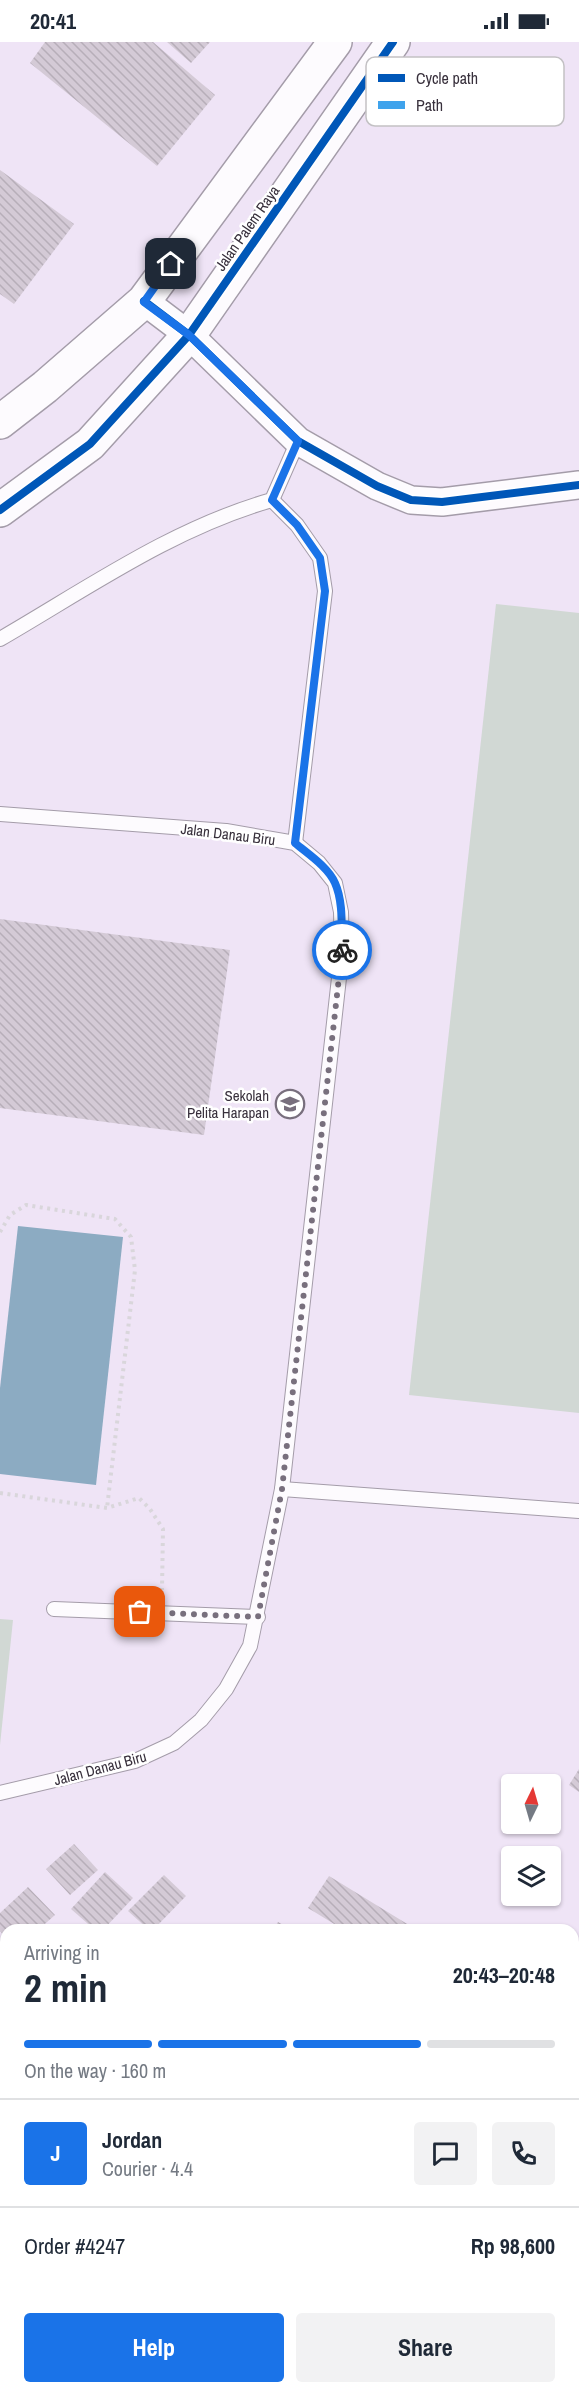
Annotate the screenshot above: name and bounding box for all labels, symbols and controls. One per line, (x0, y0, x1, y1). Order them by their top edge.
text: 20:41 (30, 6, 76, 36)
legend (366, 57, 564, 126)
text: Cycle path (416, 67, 478, 89)
text: Path (416, 94, 443, 116)
street label: Jalan Palem Raya (210, 181, 284, 275)
pin (145, 238, 196, 289)
icon: home (154, 247, 187, 280)
street label: Jalan Danau Biru (180, 818, 276, 850)
courier (312, 920, 372, 980)
icon: bike (326, 934, 359, 967)
place label: Sekolah Pelita Harapan (187, 1085, 269, 1123)
school or university icon: Sekolah Pelita Harapan (274, 1088, 306, 1120)
pin (114, 1586, 165, 1637)
icon: bag (123, 1595, 156, 1628)
street label: Jalan Danau Biru (51, 1746, 149, 1790)
north arrow (501, 1774, 561, 1834)
map controls (501, 1774, 561, 1906)
button: layers (501, 1846, 561, 1906)
text: Arriving in (24, 1939, 100, 1966)
text: 20:43–20:48 (453, 1960, 555, 1990)
text: 2 min (24, 1962, 108, 2014)
text: On the way · 160 m (24, 2057, 166, 2084)
button: chat (414, 2122, 477, 2185)
button: phone (492, 2122, 555, 2185)
text: Jordan (102, 2125, 162, 2155)
text: J (50, 2138, 61, 2168)
text: Courier · 4.4 (102, 2155, 193, 2182)
text: Order #4247 (24, 2231, 125, 2261)
text: Rp 98,600 (471, 2231, 555, 2261)
button: Help (24, 2313, 284, 2382)
button: Share (296, 2313, 555, 2382)

